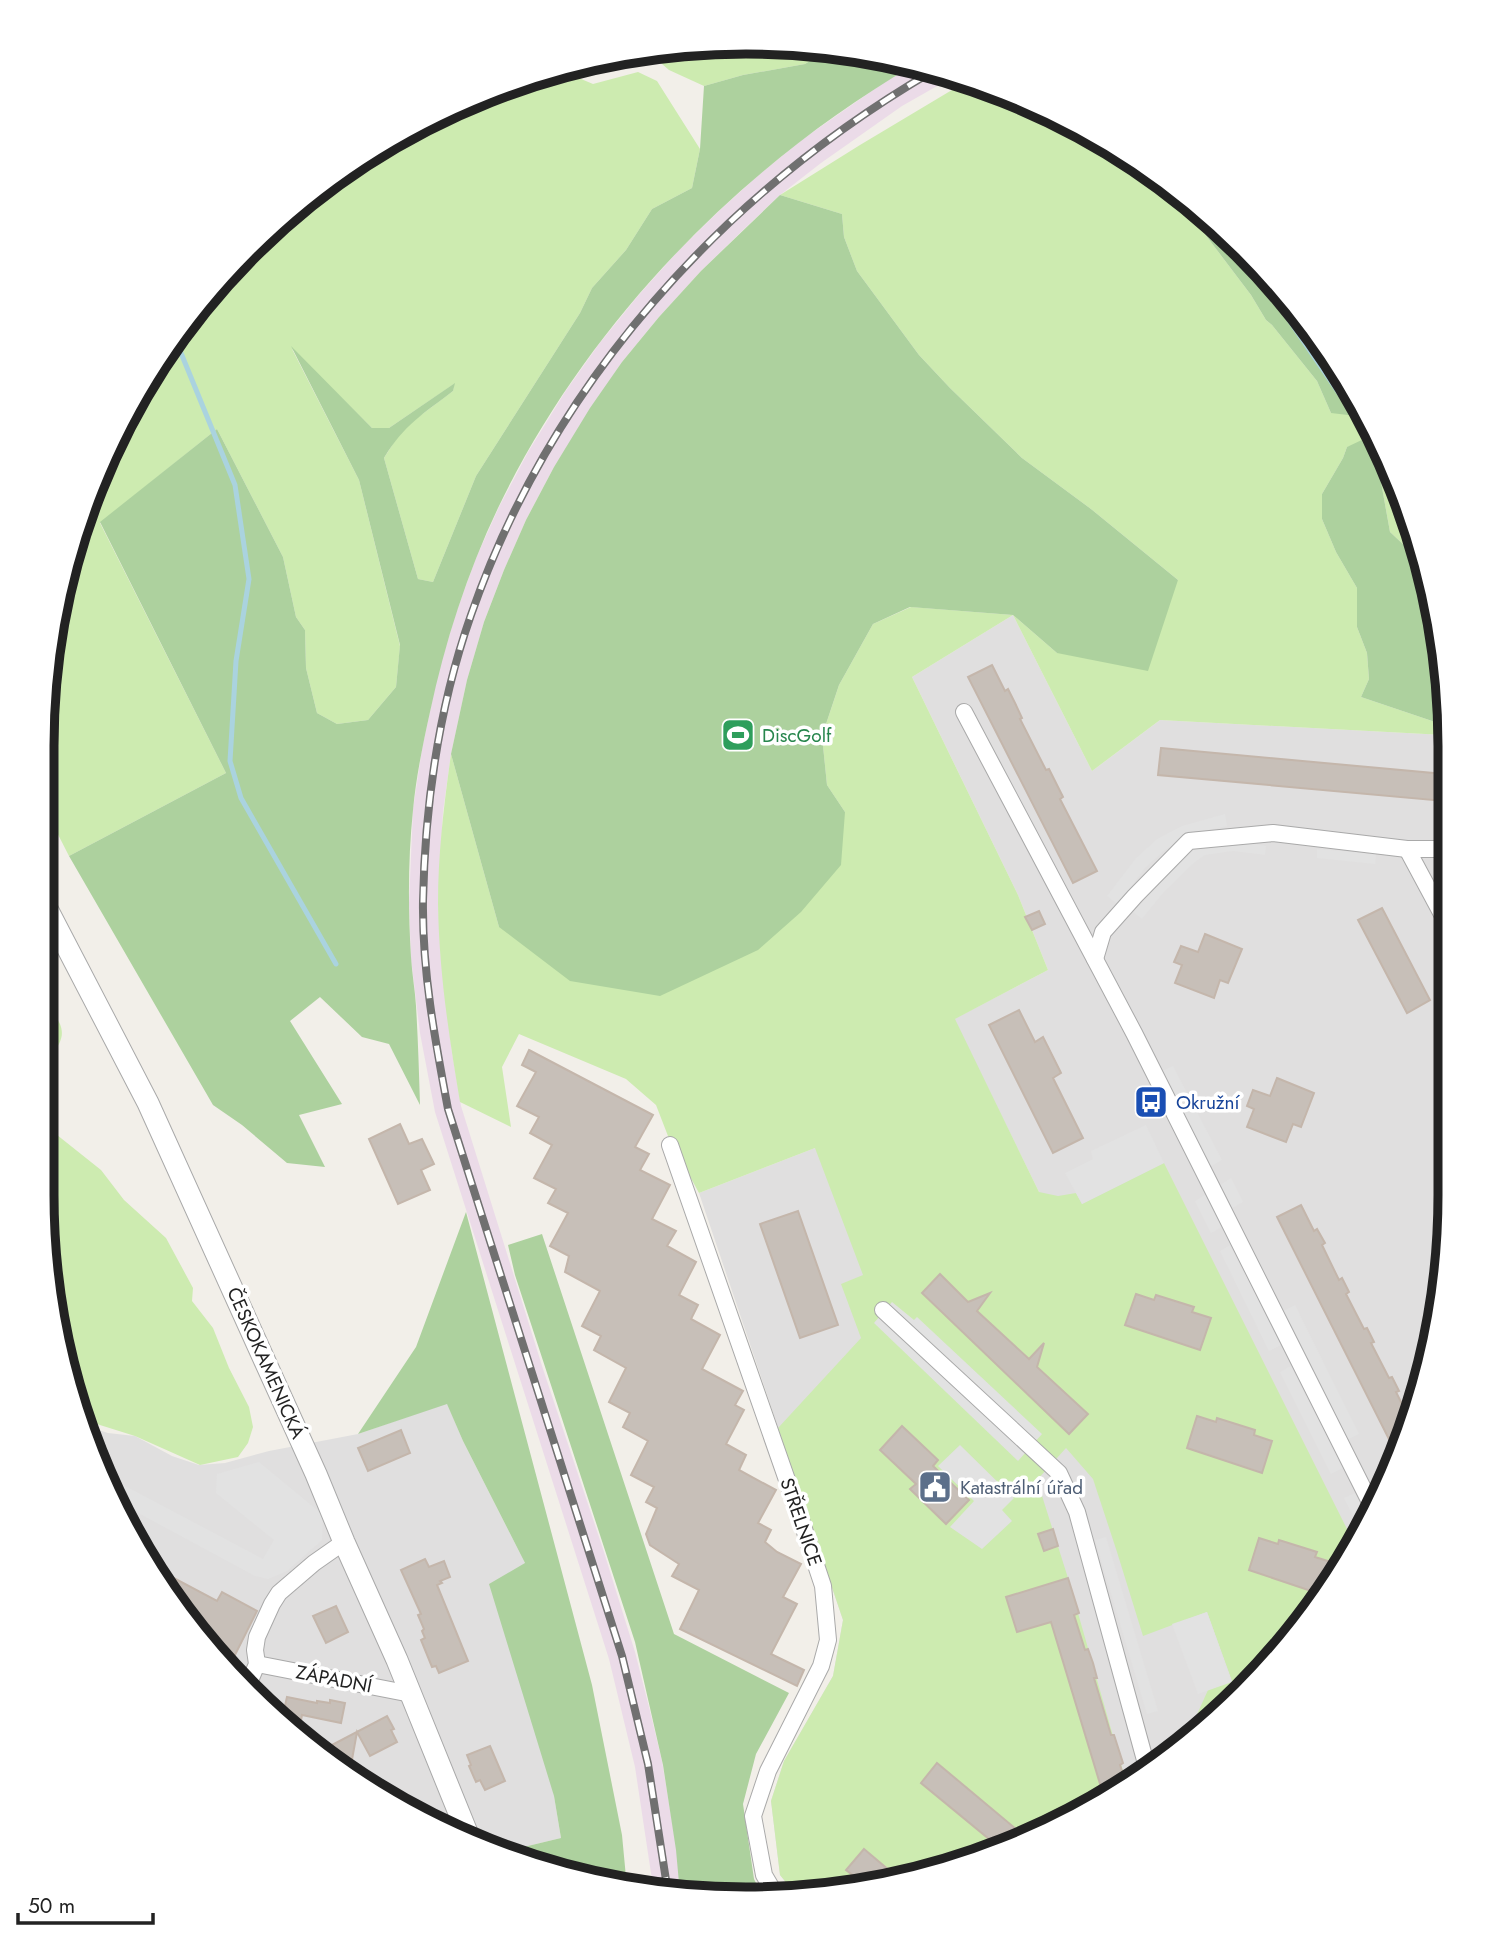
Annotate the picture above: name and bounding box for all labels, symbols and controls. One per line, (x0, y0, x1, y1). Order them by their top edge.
sports icon: DiscGolf (719, 716, 757, 754)
place label: DiscGolf (762, 722, 832, 749)
bus stop icon: Okružní (1132, 1083, 1170, 1121)
place label: Okružní (1176, 1089, 1241, 1116)
street label: ČESKOKAMENICKÁ (220, 1283, 312, 1444)
public building icon: Katastrální úřad (916, 1468, 954, 1506)
street label: STŘELNICE (773, 1474, 829, 1570)
place label: Katastrální úřad (960, 1474, 1083, 1501)
street label: ZÁPADNÍ (294, 1658, 375, 1700)
scale bar (18, 1882, 152, 1926)
text: 50 m (28, 1891, 75, 1921)

